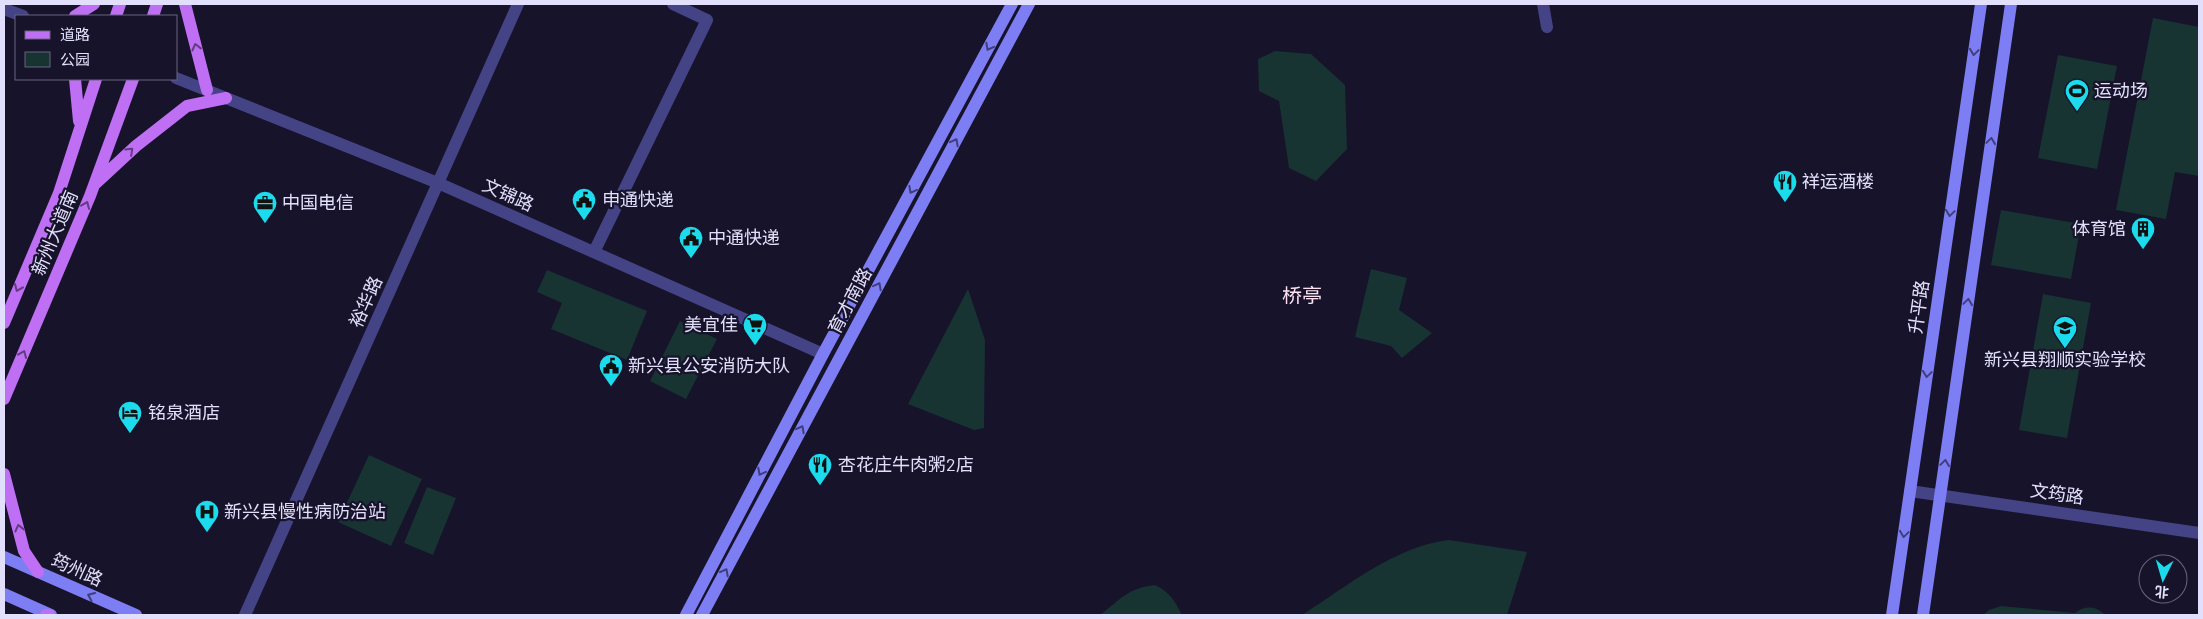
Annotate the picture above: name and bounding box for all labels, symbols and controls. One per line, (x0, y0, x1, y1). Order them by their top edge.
legend (15, 15, 178, 80)
text: 道路 (60, 25, 90, 43)
one-way arrow (985, 41, 995, 50)
one-way arrow (191, 44, 201, 52)
one-way arrow (1969, 48, 1979, 56)
text: 公园 (60, 50, 90, 68)
sports icon: 运动场 (2064, 78, 2090, 112)
place label: 运动场 (2094, 79, 2148, 101)
one-way arrow (1986, 137, 1996, 146)
one-way arrow (949, 139, 959, 148)
one-way arrow (124, 148, 133, 157)
restaurant icon: 祥运酒楼 (1772, 169, 1798, 203)
place label: 祥运酒楼 (1802, 170, 1874, 192)
street label: 文锦路 (479, 173, 538, 215)
one-way arrow (908, 185, 918, 194)
street label: 新州大道南 (26, 187, 82, 278)
public building icon: 申通快递 (571, 187, 597, 221)
place label: 申通快递 (602, 188, 674, 210)
office icon: 中国电信 (252, 190, 278, 224)
place label: 中国电信 (282, 191, 354, 213)
one-way arrow (80, 201, 91, 210)
one-way arrow (1946, 208, 1956, 217)
building icon: 体育馆 (2130, 216, 2156, 250)
place label: 体育馆 (2072, 217, 2126, 239)
public building icon: 中通快递 (678, 225, 704, 259)
place label: 中通快递 (708, 226, 780, 248)
street label: 育才南路 (823, 264, 876, 337)
street label: 裕华路 (344, 272, 386, 331)
street label: 升平路 (1903, 279, 1933, 335)
one-way arrow (872, 282, 882, 291)
one-way arrow (14, 283, 25, 292)
district label: 桥亭 (1282, 283, 1322, 307)
one-way arrow (1962, 298, 1973, 306)
supermarket icon: 美宜佳 (742, 312, 768, 346)
place label: 美宜佳 (684, 313, 738, 335)
school or university icon: 新兴县翔顺实验学校 (2052, 315, 2078, 349)
place label: 新兴县翔顺实验学校 (1984, 348, 2146, 370)
one-way arrow (16, 350, 27, 359)
public building icon: 新兴县公安消防大队 (598, 353, 624, 387)
place label: 新兴县公安消防大队 (628, 354, 790, 376)
one-way arrow (1922, 370, 1933, 378)
hotel icon: 铭泉酒店 (117, 400, 143, 434)
place label: 铭泉酒店 (148, 401, 220, 423)
one-way arrow (795, 425, 805, 434)
restaurant icon: 杏花庄牛肉粥2店 (807, 452, 833, 486)
place label: 杏花庄牛肉粥2店 (838, 453, 974, 475)
one-way arrow (1939, 459, 1950, 467)
one-way arrow (757, 467, 767, 476)
street label: 文筠路 (2029, 478, 2085, 508)
hospital icon: 新兴县慢性病防治站 (194, 499, 220, 533)
place label: 新兴县慢性病防治站 (224, 500, 386, 522)
one-way arrow (14, 524, 24, 533)
one-way arrow (1899, 531, 1910, 539)
street label: 筠州路 (48, 548, 107, 590)
north arrow (2138, 554, 2188, 604)
one-way arrow (719, 568, 729, 577)
text: 北 (2154, 583, 2170, 602)
one-way arrow (87, 591, 96, 602)

